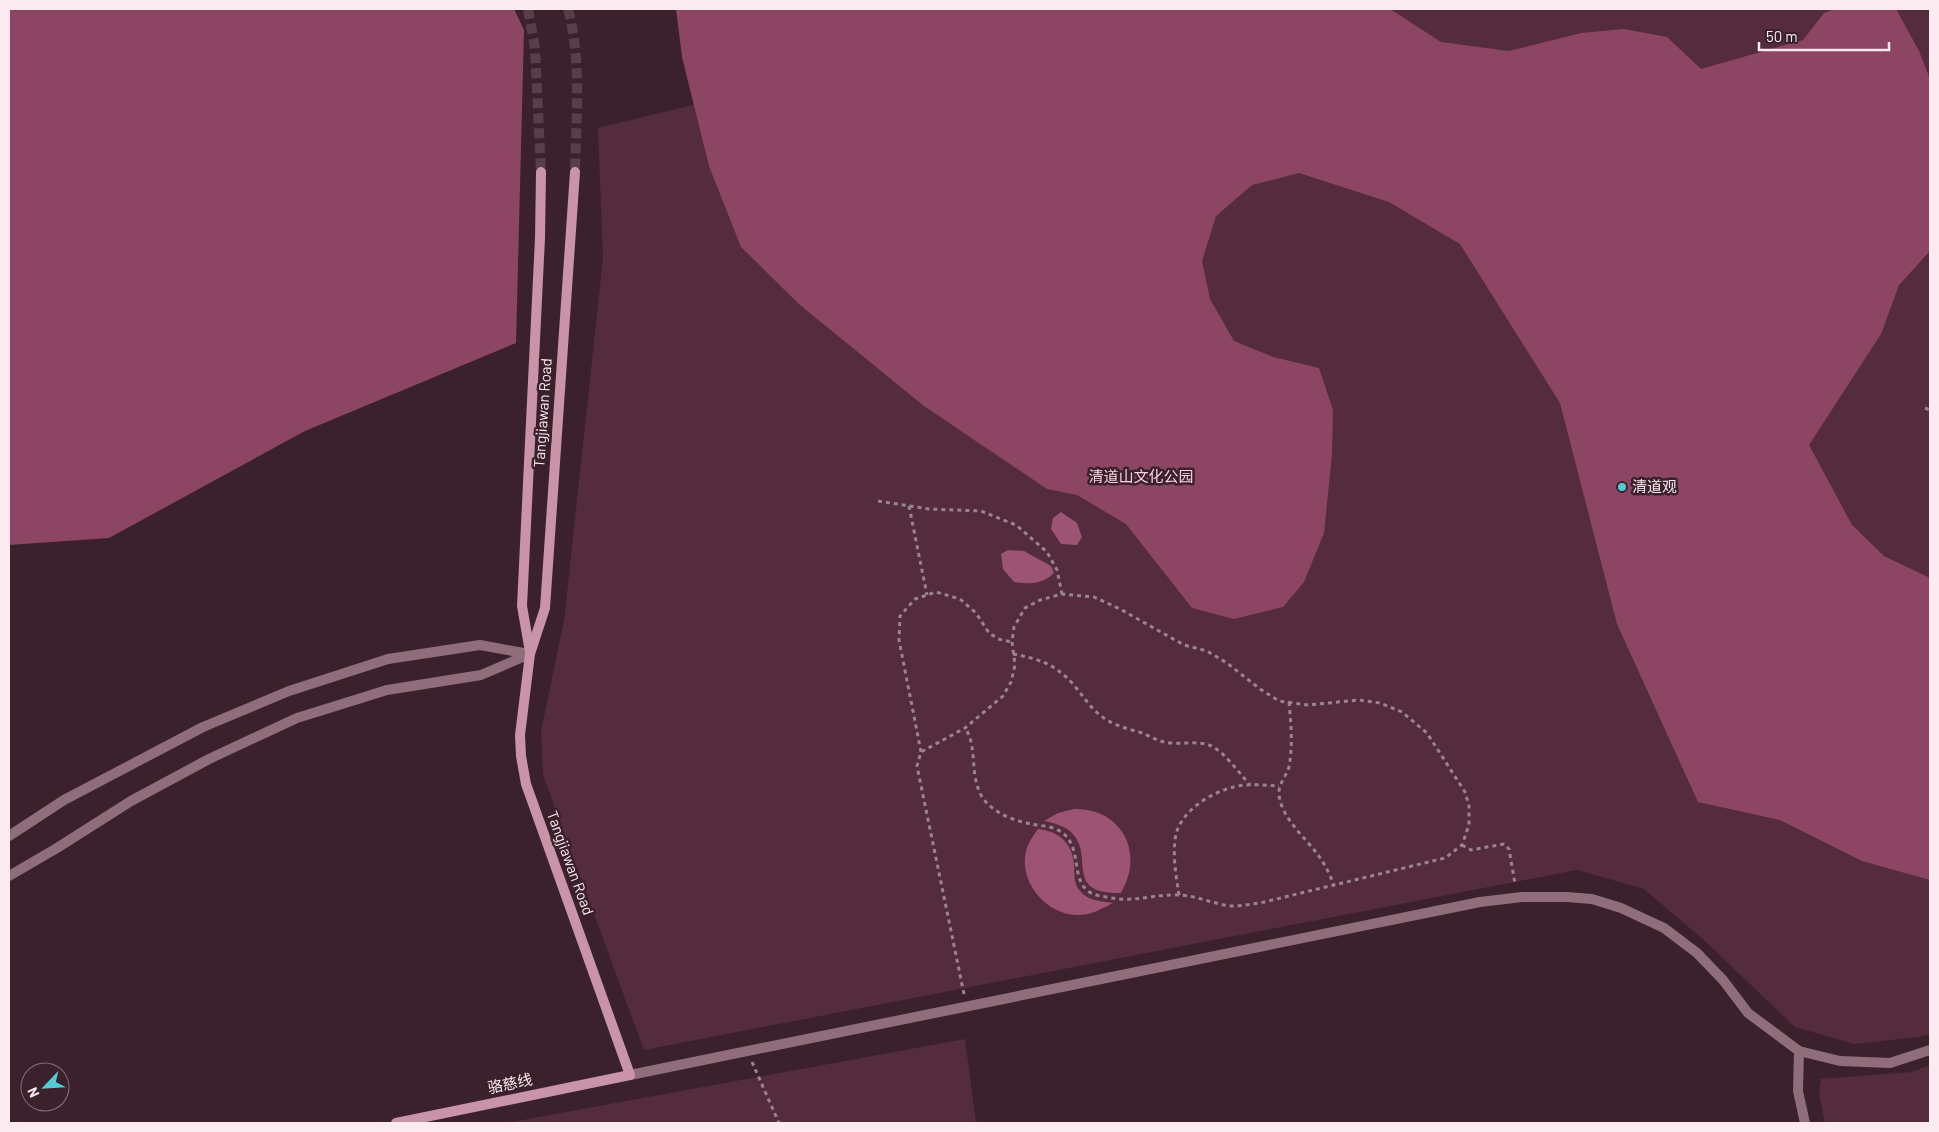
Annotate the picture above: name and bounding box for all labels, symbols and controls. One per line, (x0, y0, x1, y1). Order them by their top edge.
scale bar (1759, 20, 1889, 52)
text: 50 m (1766, 27, 1798, 45)
street label: Tangjiawan Road (529, 358, 555, 468)
park label: 清道山文化公园 (1088, 467, 1194, 485)
place label: 清道观 (1632, 477, 1677, 495)
marker: 清道观 (1616, 481, 1628, 493)
street label: Tangjiawan Road (544, 808, 598, 917)
north arrow (20, 1062, 70, 1112)
street label: 骆慈线 (486, 1070, 534, 1097)
text: N (23, 1085, 42, 1101)

